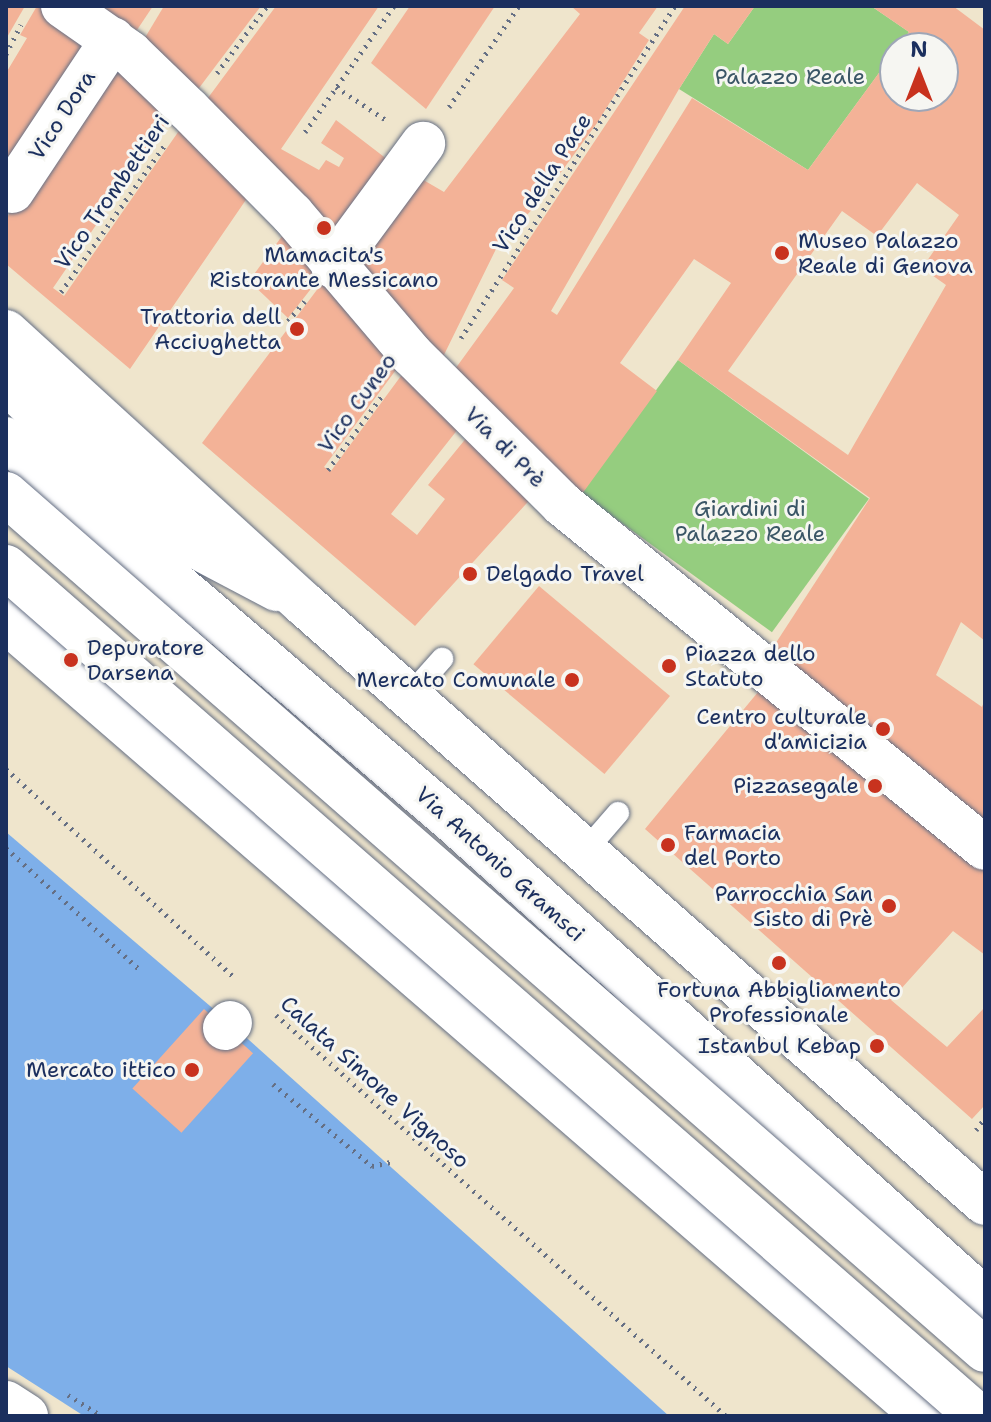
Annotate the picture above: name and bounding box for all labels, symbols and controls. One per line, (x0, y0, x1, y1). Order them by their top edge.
north arrow (879, 32, 959, 112)
text: N (910, 35, 928, 64)
park label: Palazzo Reale (715, 64, 865, 90)
street label: Vico Dora (23, 65, 101, 165)
street label: Vico della Pace (487, 108, 597, 258)
street label: Vico Trombettieri (49, 110, 175, 274)
marker: Mamacita's Ristorante Messicano (315, 219, 333, 237)
place label: Museo Palazzo Reale di Genova (798, 227, 973, 278)
place label: Mamacita's Ristorante Messicano (210, 241, 438, 292)
marker: Museo Palazzo Reale di Genova (773, 244, 791, 262)
place label: Trattoria dell Acciughetta (140, 303, 281, 354)
marker: Trattoria dell Acciughetta (288, 320, 306, 338)
street label: Vico Cuneo (312, 348, 402, 458)
street label: Via di Prè (459, 401, 551, 493)
park label: Giardini di Palazzo Reale (675, 495, 825, 546)
place label: Delgado Travel (486, 561, 644, 587)
marker: Delgado Travel (461, 565, 479, 583)
place label: Depuratore Darsena (87, 634, 204, 686)
place label: Piazza dello Statuto (685, 640, 816, 692)
marker: Depuratore Darsena (62, 651, 80, 669)
marker: Piazza dello Statuto (660, 657, 678, 675)
place label: Mercato Comunale (356, 667, 556, 693)
marker: Mercato Comunale (563, 671, 581, 689)
place label: Centro culturale d'amicizia (696, 703, 867, 754)
marker: Centro culturale d'amicizia (874, 720, 892, 738)
place label: Pizzasegale (733, 773, 859, 799)
marker: Pizzasegale (866, 777, 884, 795)
street label: Via Antonio Gramsci (410, 781, 590, 947)
place label: Farmacia del Porto (684, 819, 781, 870)
marker: Farmacia del Porto (659, 836, 677, 854)
place label: Parrocchia San Sisto di Prè (715, 880, 873, 932)
marker: Parrocchia San Sisto di Prè (880, 897, 898, 915)
marker: Fortuna Abbigliamento Professionale (770, 954, 788, 972)
place label: Fortuna Abbigliamento Professionale (657, 976, 901, 1028)
street label: Calata Simone Vignoso (275, 990, 475, 1174)
place label: Istanbul Kebap (698, 1033, 861, 1059)
marker: Istanbul Kebap (868, 1037, 886, 1055)
place label: Mercato ittico (26, 1057, 176, 1083)
marker: Mercato ittico (183, 1061, 201, 1079)

